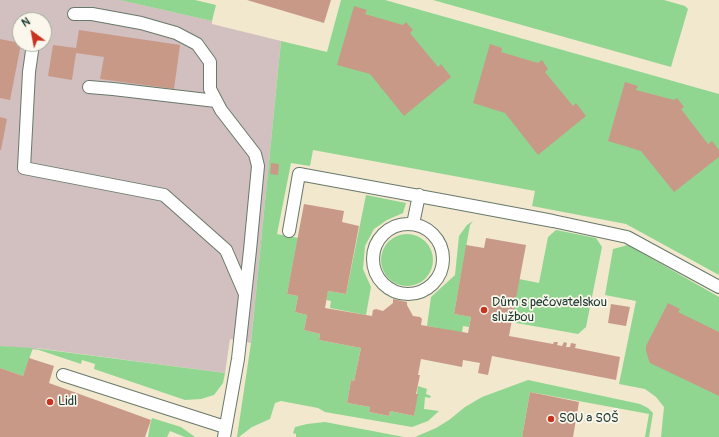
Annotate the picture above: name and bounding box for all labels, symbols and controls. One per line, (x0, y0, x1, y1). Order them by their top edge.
north arrow (12, 12, 52, 52)
text: N (19, 15, 33, 30)
place label: Dům s pečovatelskou službou (492, 295, 607, 326)
marker: Dům s pečovatelskou službou (479, 305, 489, 315)
place label: Lidl (58, 394, 77, 410)
marker: Lidl (45, 397, 55, 407)
place label: SOU a SOŠ (559, 411, 619, 427)
marker: SOU a SOŠ (546, 414, 556, 424)

